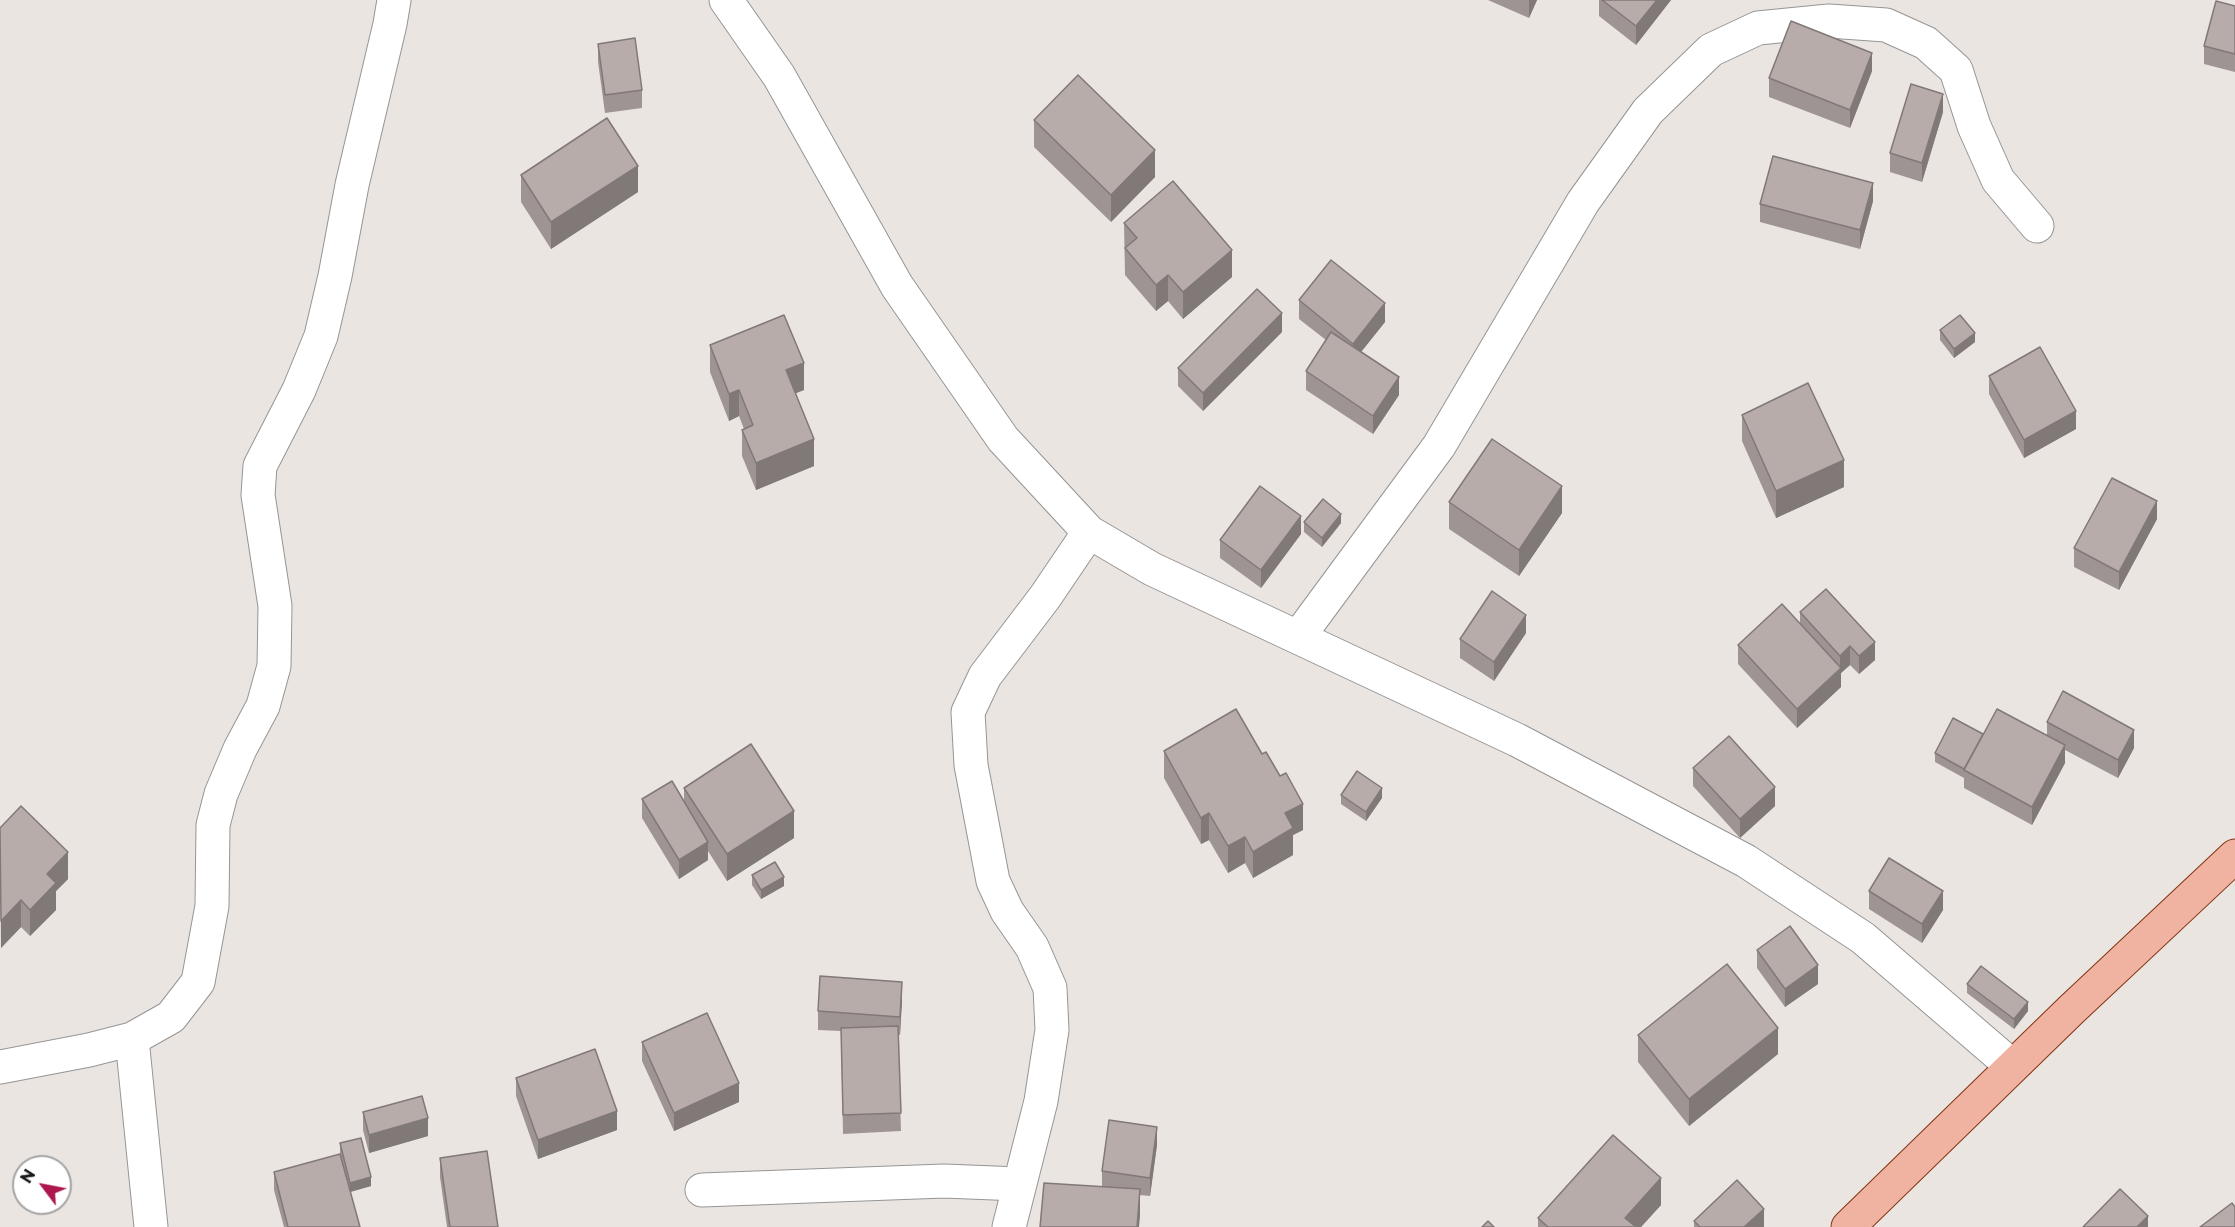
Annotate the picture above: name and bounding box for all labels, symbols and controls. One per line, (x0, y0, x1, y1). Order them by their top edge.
north arrow (12, 1155, 72, 1215)
text: N (17, 1166, 39, 1187)

